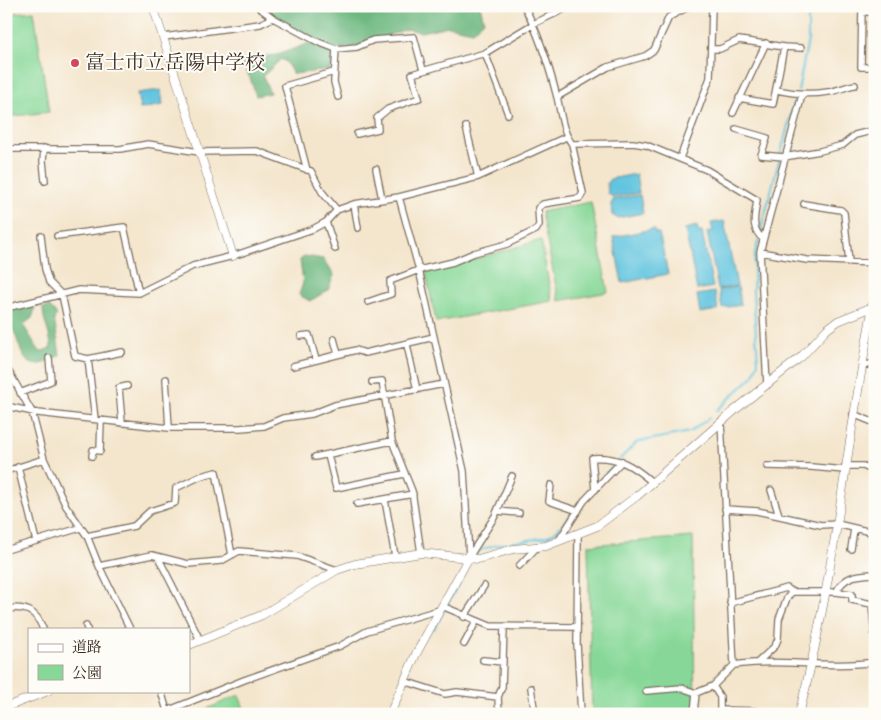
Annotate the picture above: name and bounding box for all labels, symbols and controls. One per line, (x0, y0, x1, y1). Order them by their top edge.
place label: 富士市立岳陽中学校 (85, 51, 265, 76)
marker: 富士市立岳陽中学校 (69, 57, 81, 69)
legend (28, 628, 190, 692)
text: 道路 (72, 638, 102, 657)
text: 公園 (72, 664, 102, 683)

